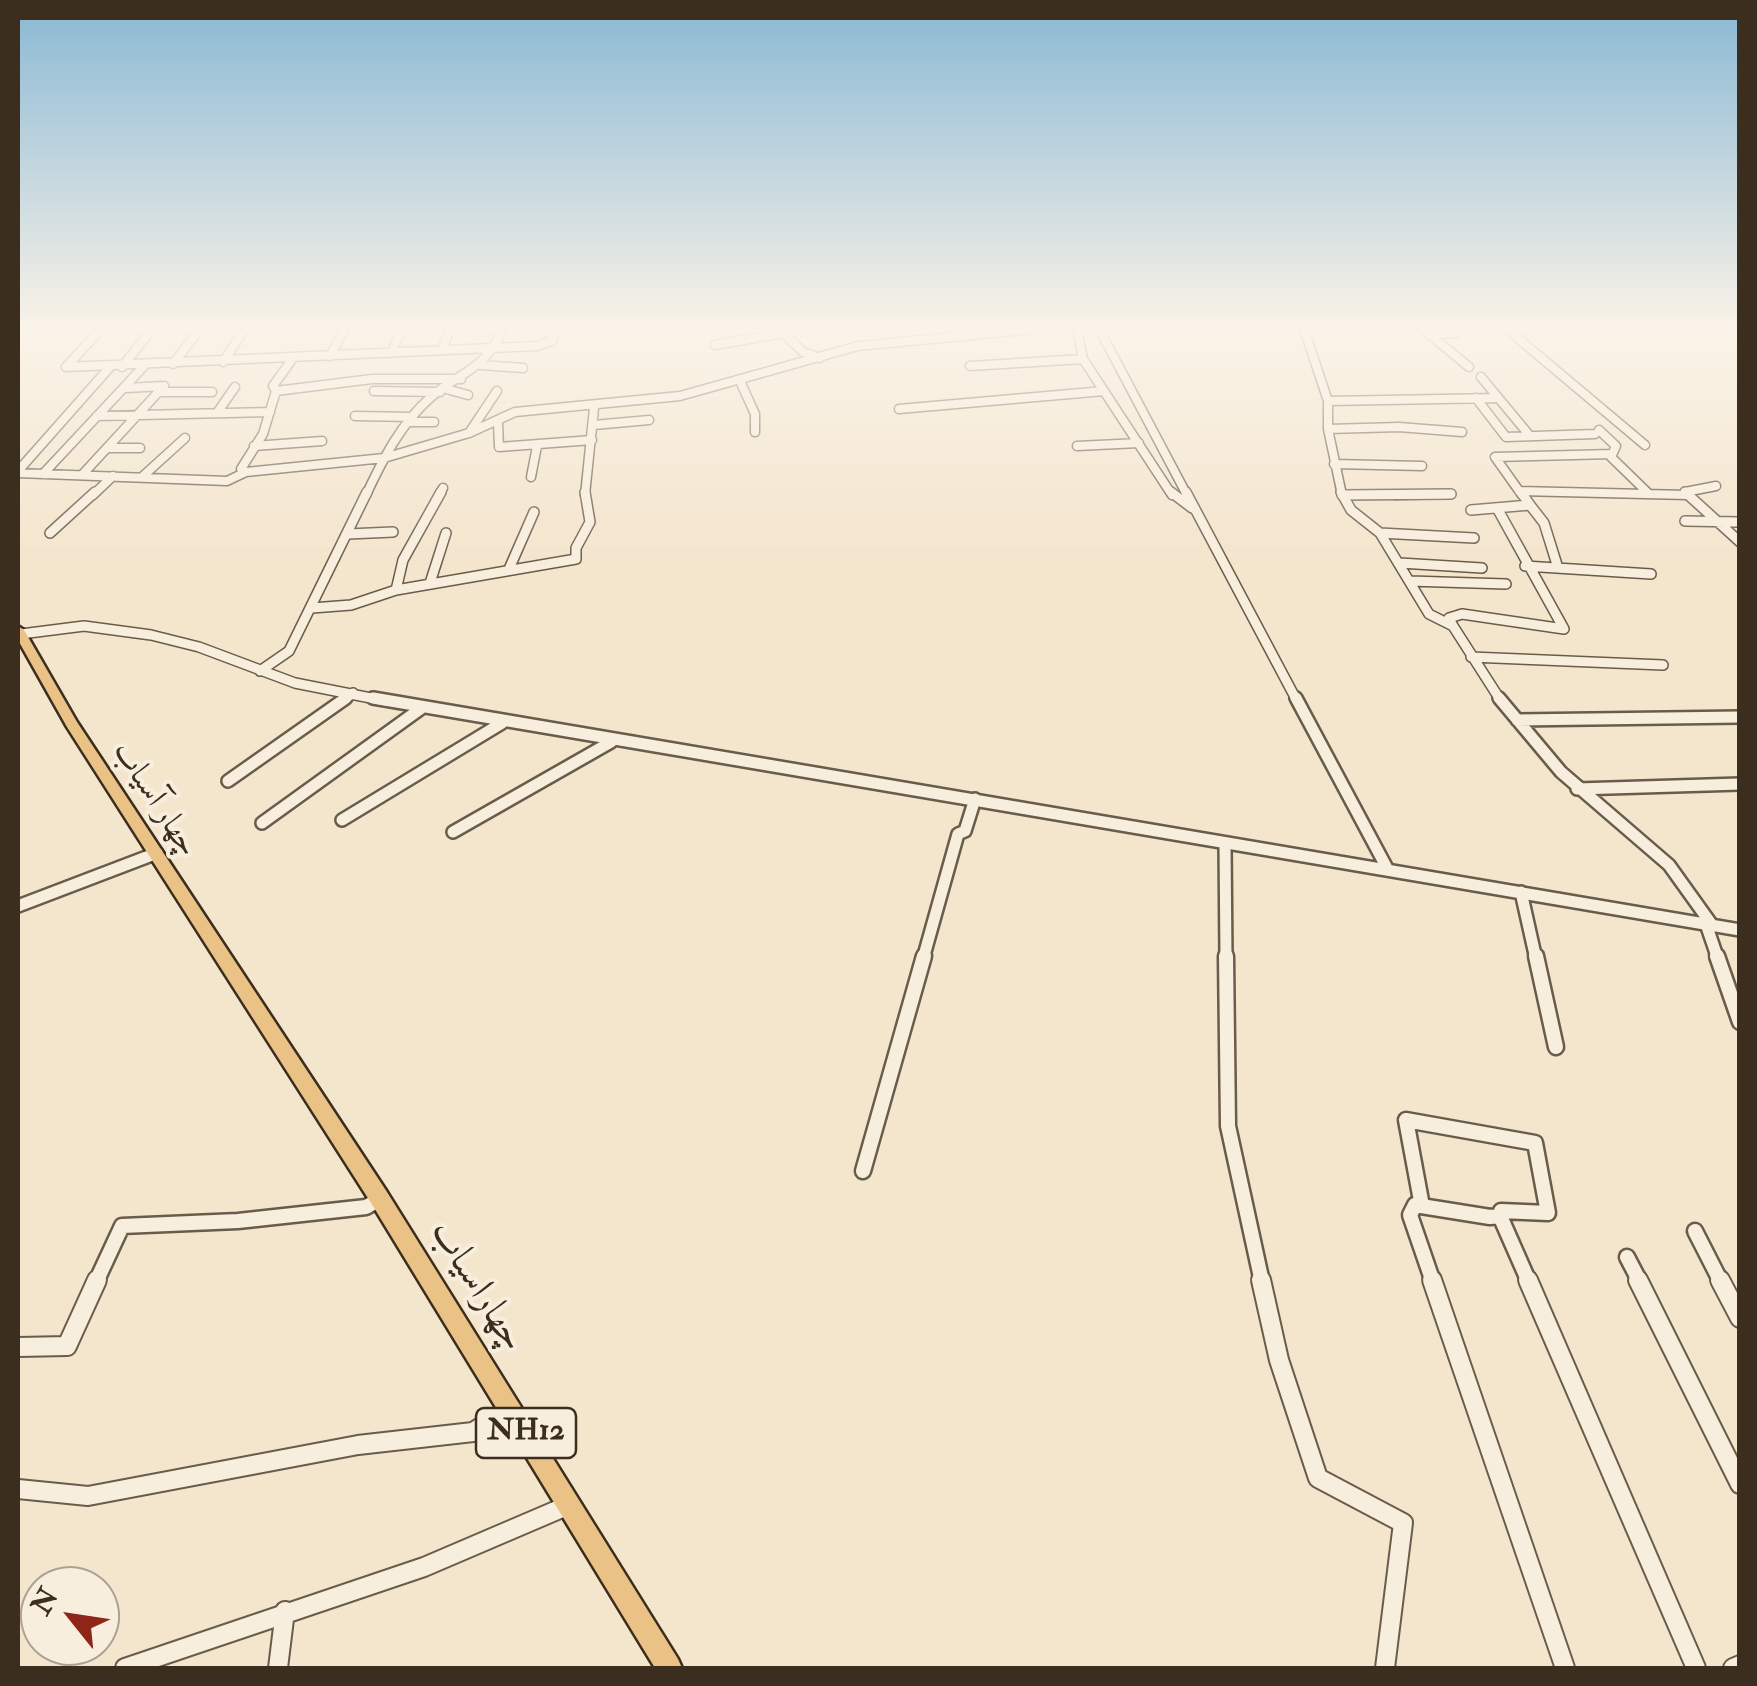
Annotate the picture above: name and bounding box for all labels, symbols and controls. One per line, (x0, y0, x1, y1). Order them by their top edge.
street label: چهار آسیاب (102, 735, 206, 865)
street label: چهاراسیاب (418, 1213, 534, 1361)
road number: NH12 (476, 1408, 576, 1458)
north arrow (20, 1566, 120, 1666)
text: N (24, 1582, 67, 1621)

